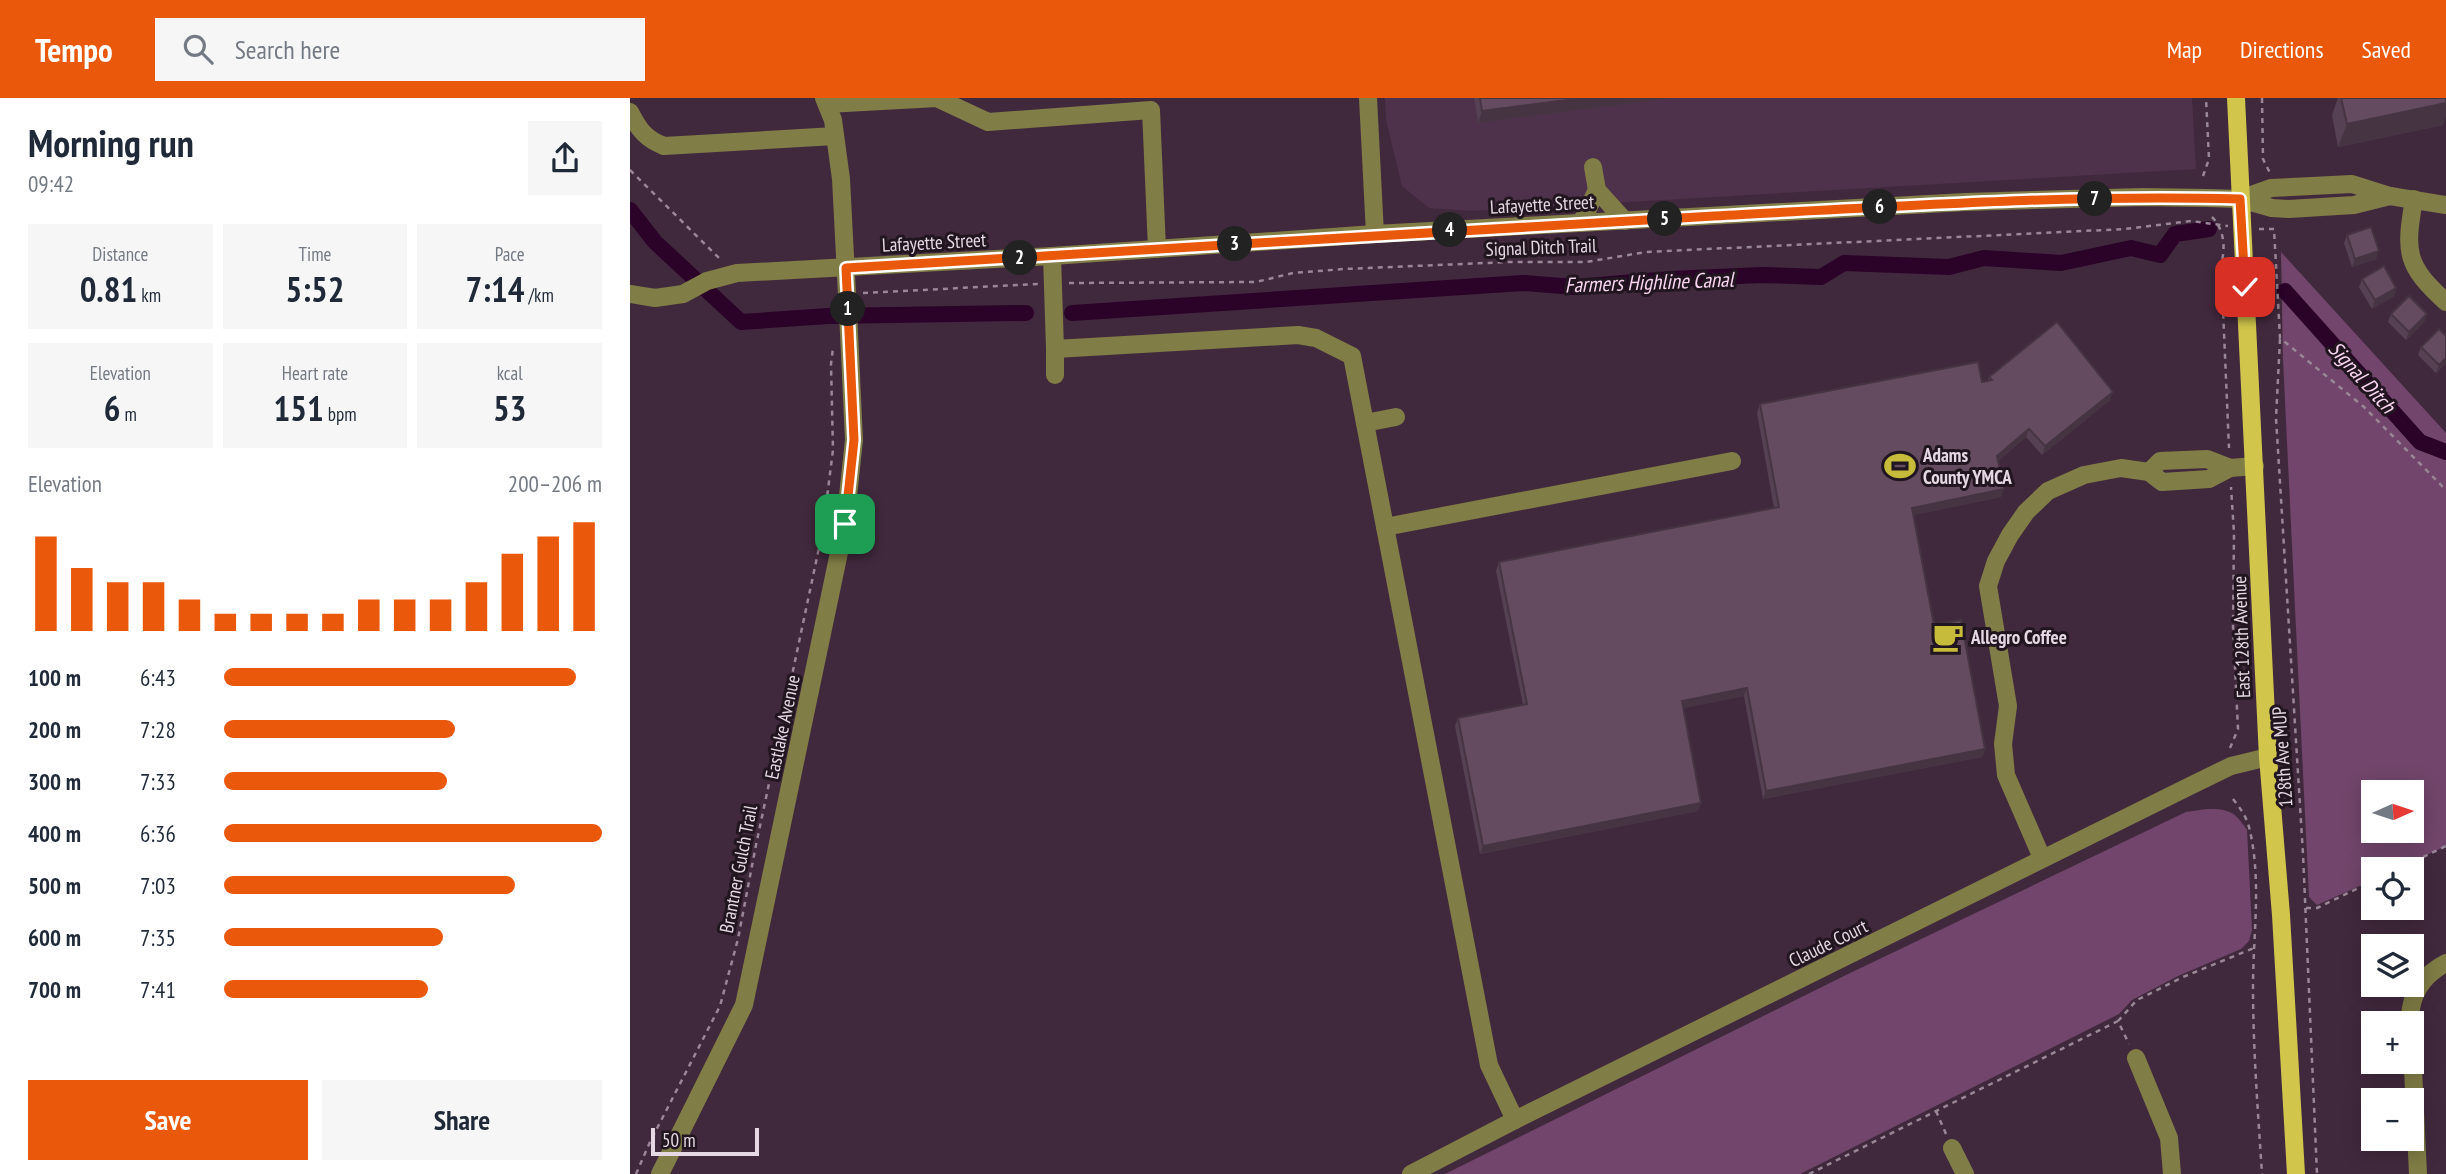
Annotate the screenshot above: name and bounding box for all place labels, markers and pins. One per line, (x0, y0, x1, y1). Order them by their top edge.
pin: 7 (2078, 182, 2112, 217)
pin: 6 (1862, 190, 1898, 224)
pin: 5 (1648, 202, 1682, 236)
pin: 4 (1432, 212, 1468, 248)
pin: 3 (1218, 226, 1252, 262)
pin: 2 (1002, 240, 1038, 276)
pin (2215, 257, 2275, 317)
pin: 1 (830, 292, 865, 326)
place label: Adams County YMCA (1922, 443, 2012, 489)
sports icon: Adams County YMCA (1883, 449, 1917, 483)
pin (815, 494, 875, 554)
cafe icon: Allegro Coffee (1931, 620, 1965, 654)
place label: Allegro Coffee (1970, 625, 2067, 649)

